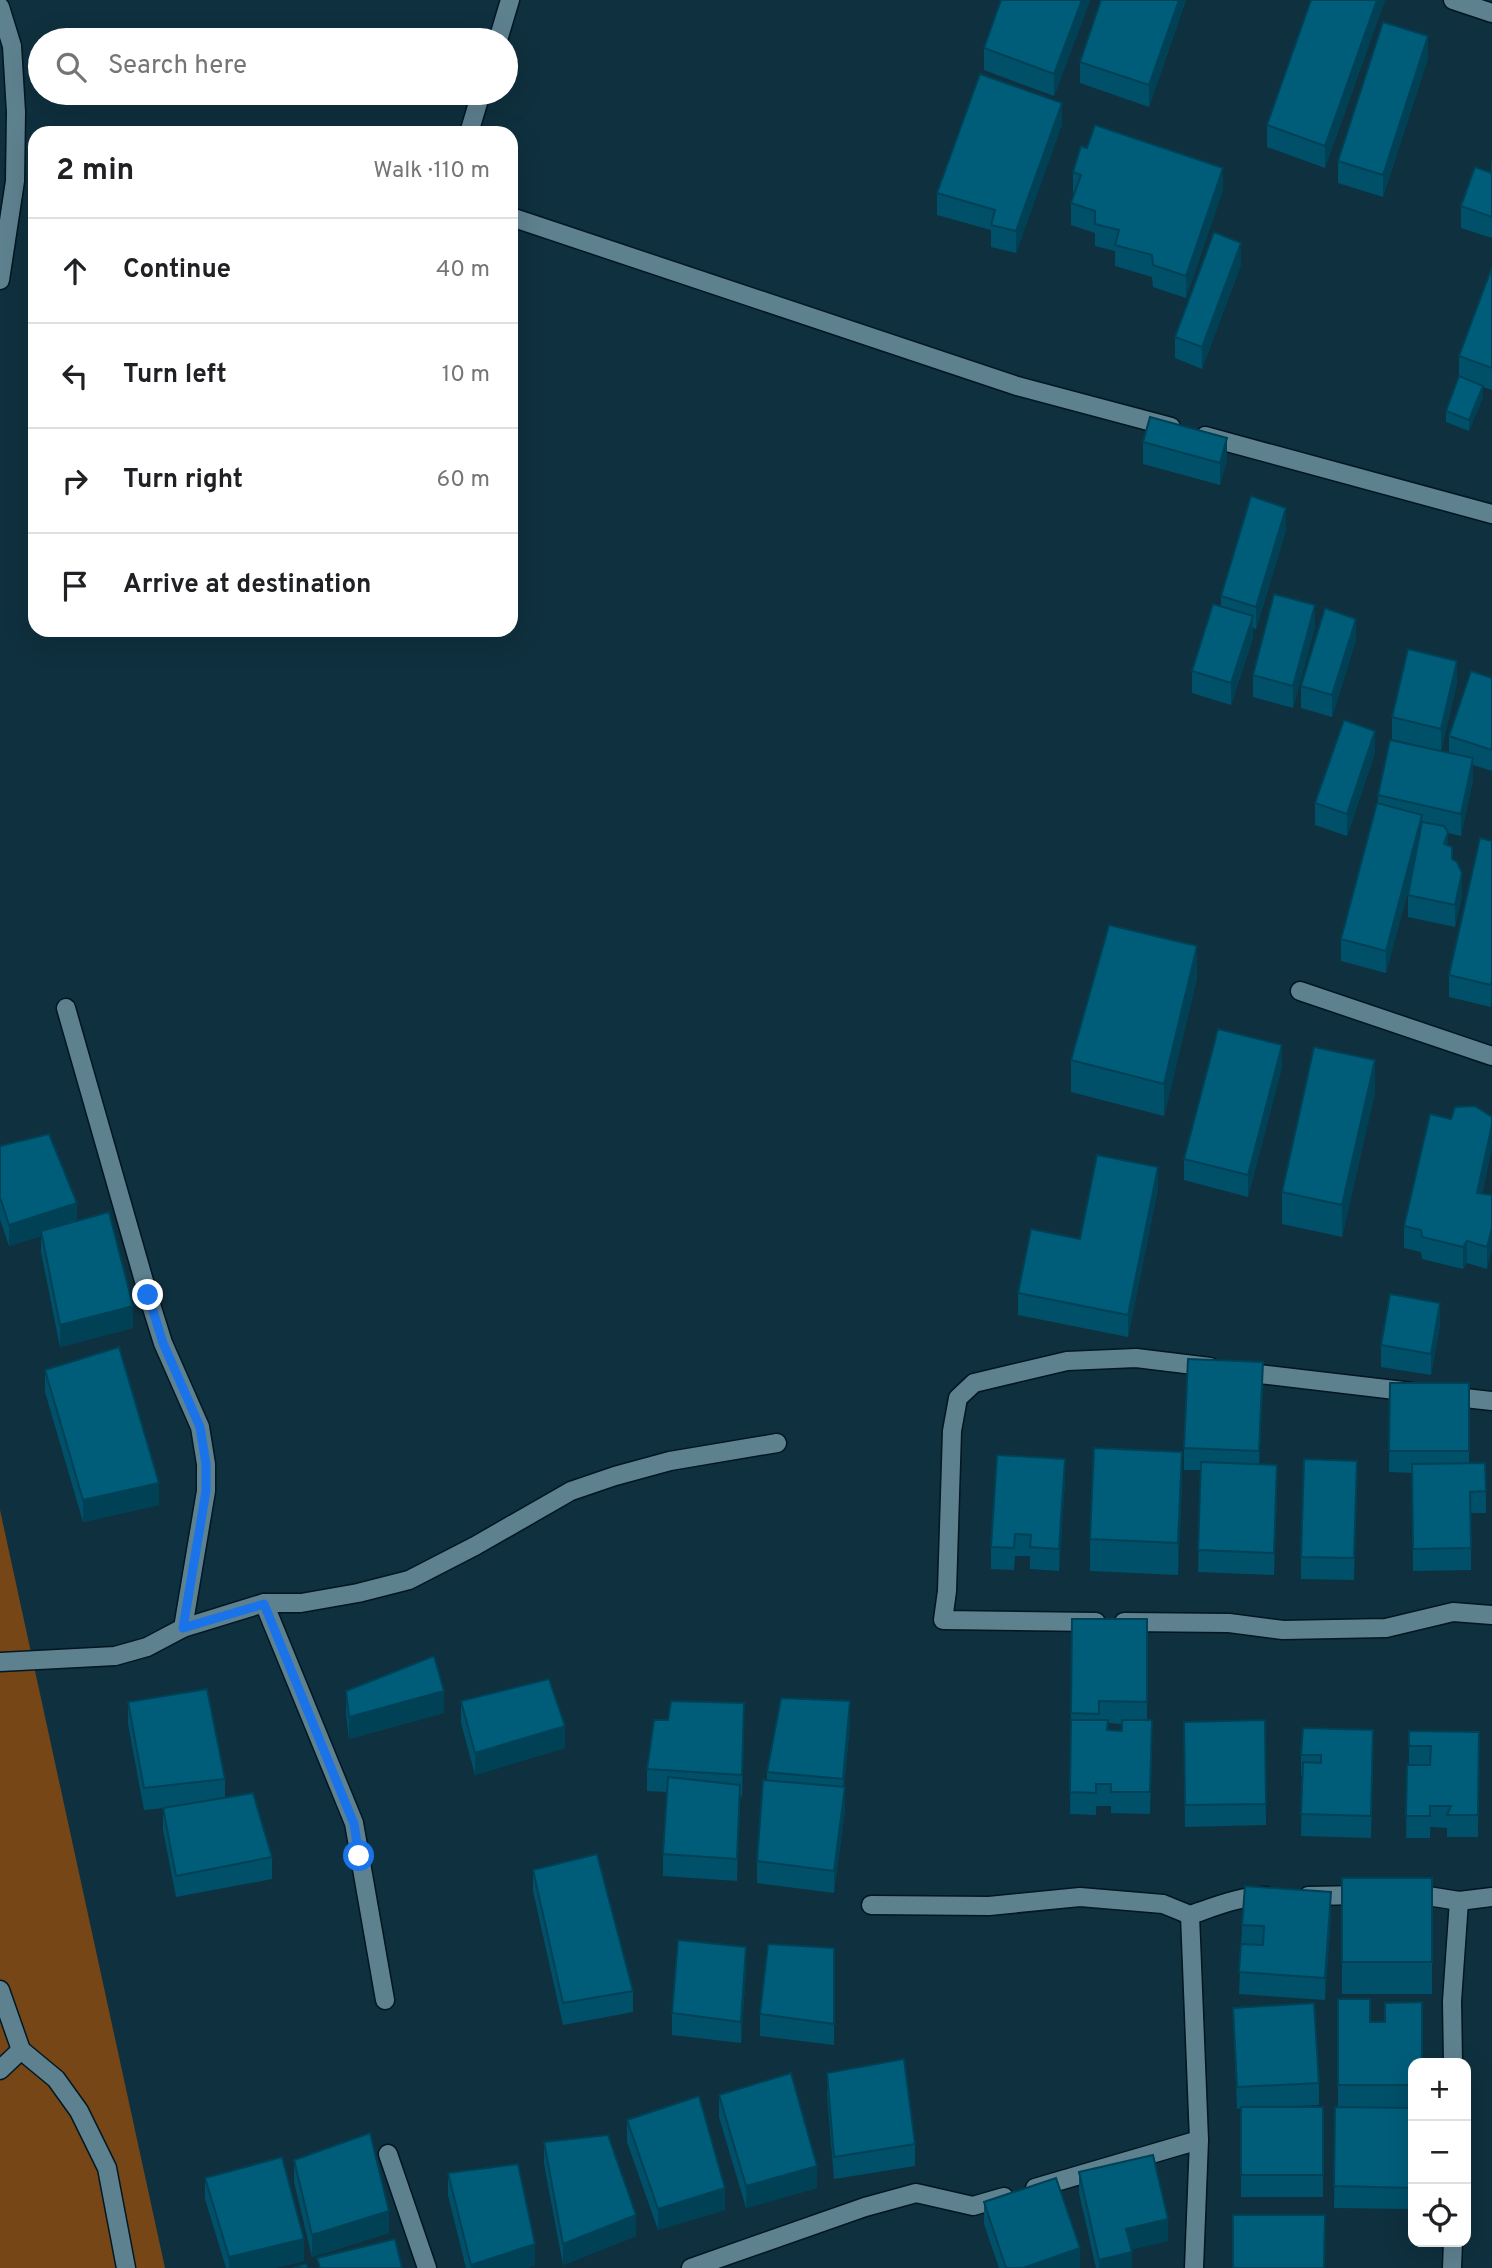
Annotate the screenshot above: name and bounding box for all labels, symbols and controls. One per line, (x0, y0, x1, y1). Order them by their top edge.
search box (28, 28, 518, 105)
icon: search (52, 48, 90, 86)
text: Search here (108, 50, 247, 83)
text: 2 min (56, 153, 134, 190)
text: Walk · 110 m (373, 157, 490, 186)
icon: ahead (56, 252, 94, 290)
text: Continue (123, 254, 231, 287)
text: 40 m (436, 256, 490, 285)
icon: left (56, 357, 94, 395)
text: Turn left (123, 359, 227, 392)
text: 10 m (442, 361, 490, 390)
icon: right (56, 462, 94, 500)
text: Turn right (123, 464, 243, 497)
text: 60 m (437, 466, 490, 495)
icon: arrive (56, 567, 94, 605)
text: Arrive at destination (123, 569, 371, 602)
route end (132, 1279, 163, 1310)
route start (343, 1840, 374, 1871)
map controls (1408, 2058, 1471, 2247)
button: + (1408, 2058, 1471, 2121)
button: − (1408, 2121, 1471, 2184)
button: locate (1408, 2184, 1471, 2247)

